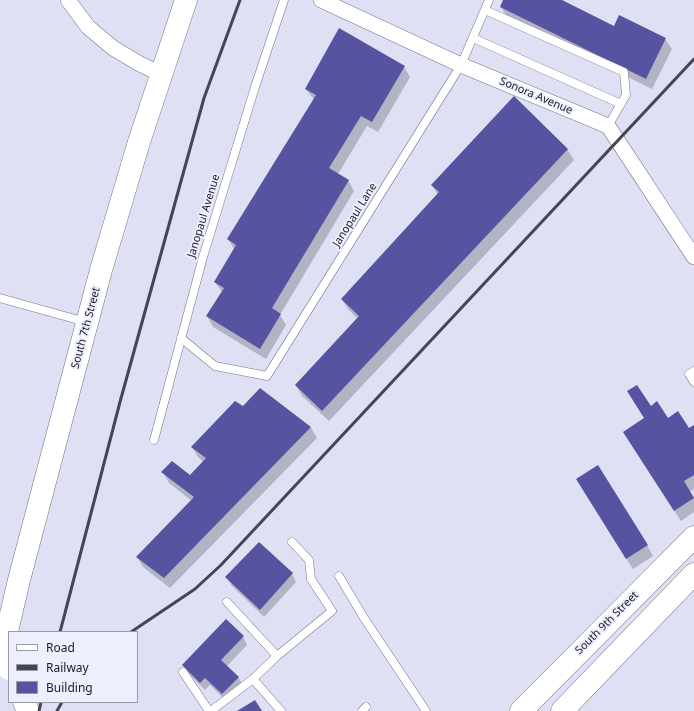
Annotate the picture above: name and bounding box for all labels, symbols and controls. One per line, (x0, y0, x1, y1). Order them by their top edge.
street label: Sonora Avenue (497, 75, 575, 117)
street label: Janopaul Avenue (185, 173, 223, 259)
street label: Janopaul Lane (330, 181, 380, 249)
street label: South 7th Street (69, 286, 103, 370)
street label: South 9th Street (573, 589, 641, 657)
legend (8, 631, 138, 703)
text: Road (46, 639, 75, 656)
text: Railway (46, 659, 89, 676)
text: Building (46, 679, 93, 696)

